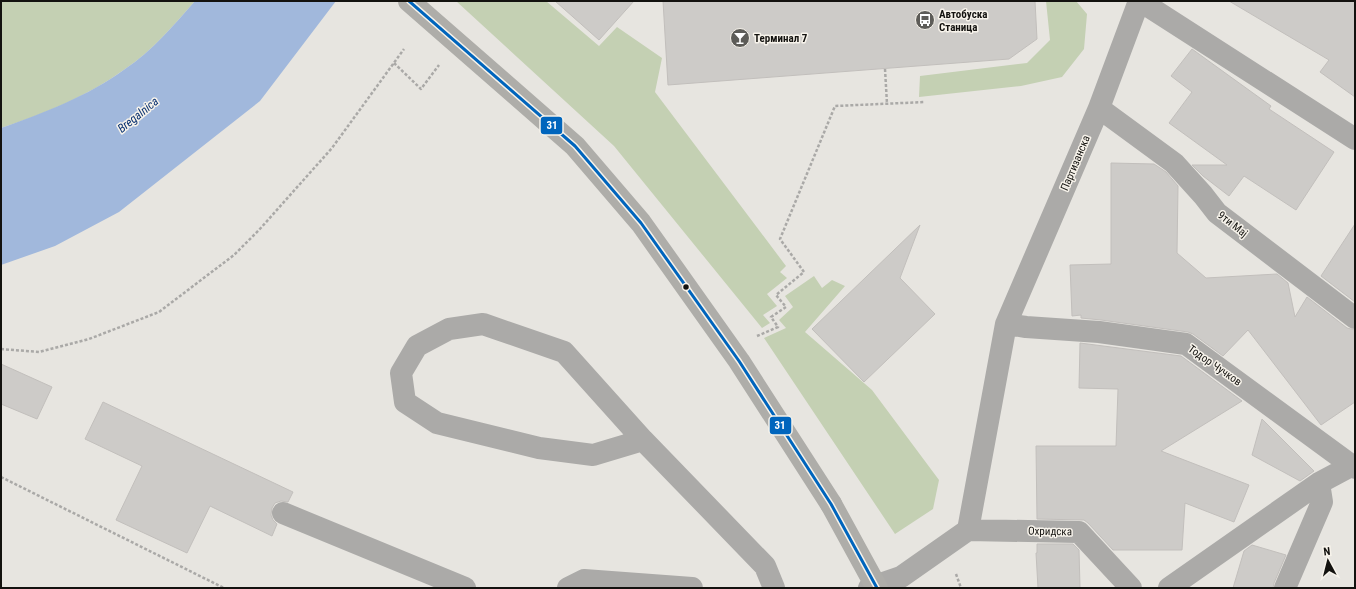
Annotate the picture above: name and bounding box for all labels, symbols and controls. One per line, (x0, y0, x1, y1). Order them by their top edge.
place label: Автобуска Станица (939, 8, 987, 34)
bus stop icon: Автобуска Станица (914, 9, 936, 31)
bar icon: Терминал 7 (729, 27, 751, 49)
place label: Терминал 7 (754, 32, 808, 45)
water label: Bregalnica (115, 94, 161, 136)
line badge: 31 (540, 116, 563, 135)
text: 31 (546, 119, 558, 132)
street label: Партизанска (1058, 134, 1093, 193)
street label: 9ти Мај (1215, 209, 1250, 240)
unlabelled marker (681, 282, 691, 292)
street label: Тодор Чучков (1185, 342, 1244, 389)
line badge: 31 (769, 416, 792, 435)
text: 31 (774, 419, 786, 432)
street label: Охридска (1028, 525, 1072, 538)
north arrow (1308, 541, 1348, 581)
text: N (1323, 545, 1331, 558)

